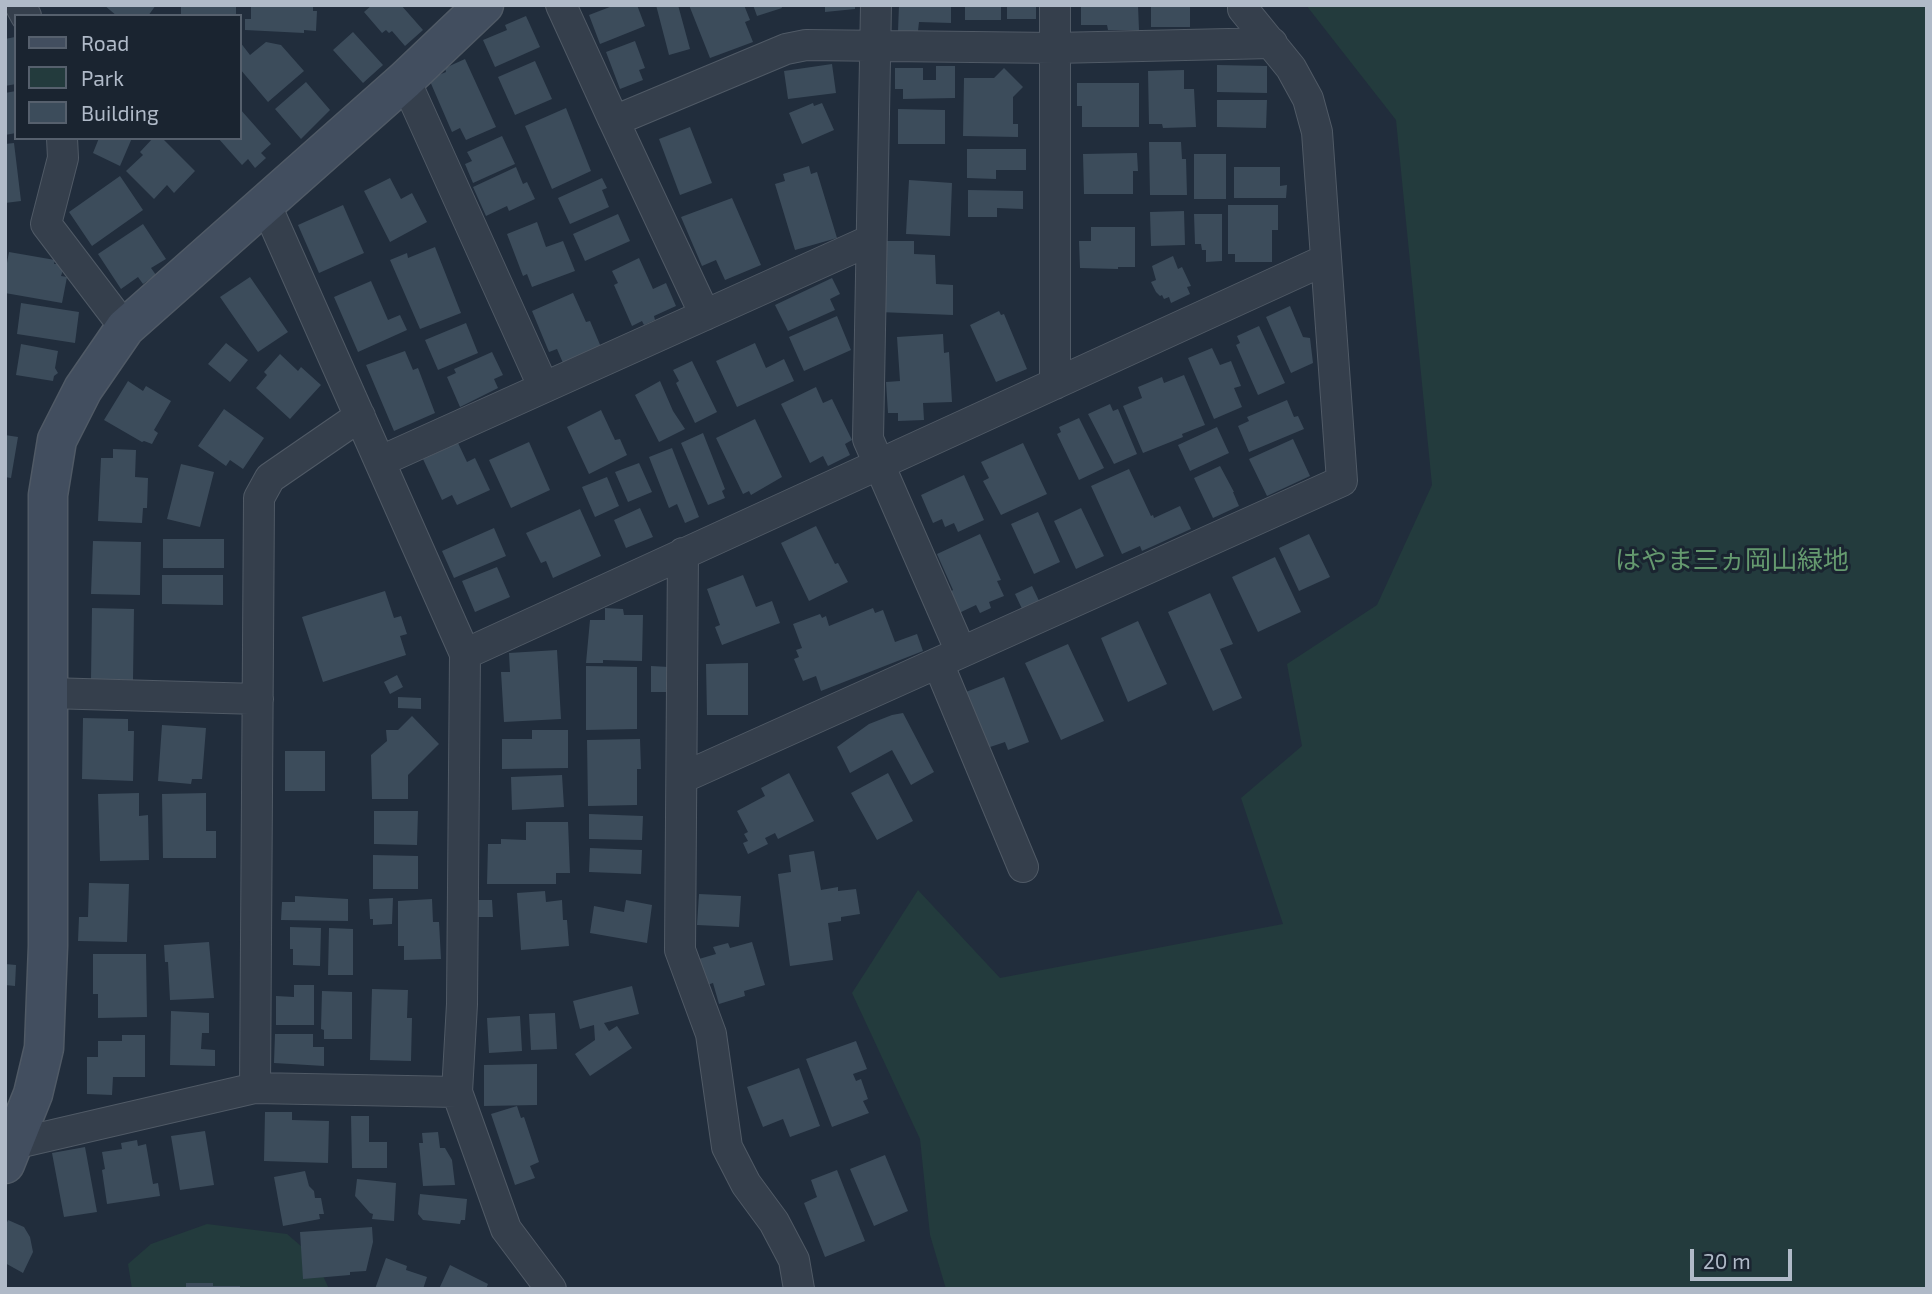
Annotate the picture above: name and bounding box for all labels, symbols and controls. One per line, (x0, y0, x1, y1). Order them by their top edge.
legend (14, 14, 242, 140)
text: Road (81, 30, 129, 55)
text: Park (81, 65, 124, 90)
text: Building (81, 100, 159, 125)
park label: はやま三ヵ岡山緑地 (1615, 544, 1849, 576)
scale bar (1694, 1234, 1796, 1278)
text: 20 m (1703, 1248, 1751, 1273)

